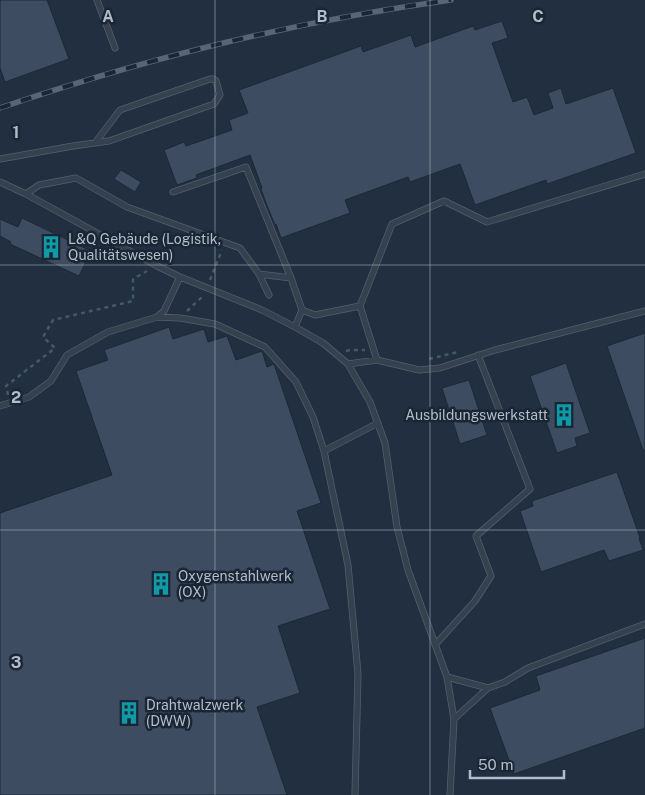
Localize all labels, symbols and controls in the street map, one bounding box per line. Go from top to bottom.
text: A [102,7,114,26]
text: B [317,7,328,26]
text: C [532,7,544,26]
text: 1 [13,123,19,142]
place label: L&Q Gebäude (Logistik, Qualitätswesen) [68,231,221,263]
building icon: L&Q Gebäude (Logistik, Qualitätswesen) [38,234,64,260]
text: 2 [11,388,21,407]
building icon: Ausbildungswerkstatt [551,402,577,428]
place label: Ausbildungswerkstatt [405,407,548,423]
place label: Oxygenstahlwerk (OX) [178,568,292,600]
building icon: Oxygenstahlwerk (OX) [148,571,174,597]
text: 3 [11,653,21,672]
place label: Drahtwalzwerk (DWW) [146,697,244,729]
building icon: Drahtwalzwerk (DWW) [116,700,142,726]
scale bar [470,748,564,780]
text: 50 m [478,756,513,773]

